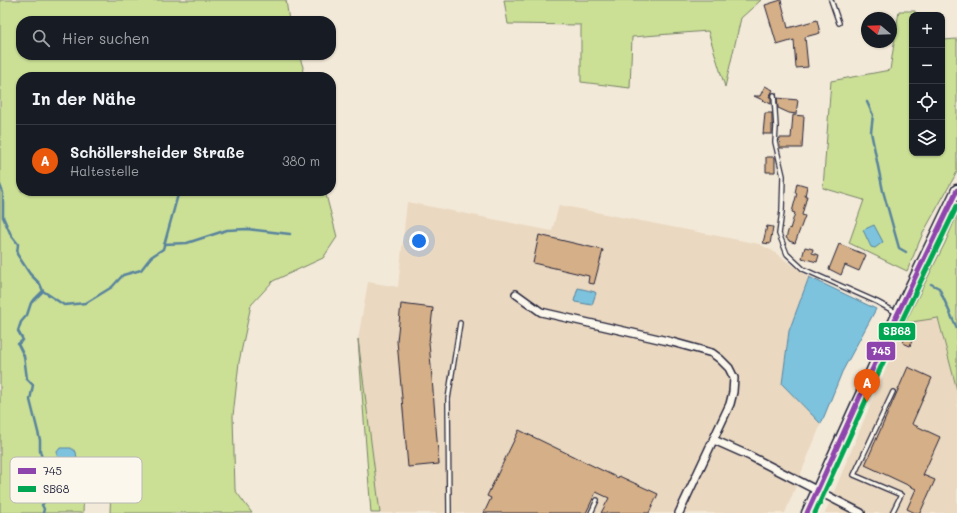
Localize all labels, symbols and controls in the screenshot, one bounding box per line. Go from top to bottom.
north arrow [861,12,897,48]
map controls [909,12,945,156]
button: + [909,12,945,48]
search box [16,16,336,60]
icon: search [30,27,52,49]
text: Hier suchen [62,28,149,48]
button: − [909,48,945,84]
button: locate [909,84,945,120]
text: In der Nähe [32,87,136,109]
button: layers [909,120,945,156]
text: Schöllersheider Straße [70,142,244,162]
text: A [40,152,50,169]
text: 380 m [282,152,320,169]
text: Haltestelle [70,162,139,179]
your location [409,231,429,251]
line badge: SB68 [878,322,916,341]
text: SB68 [883,323,911,338]
line badge: 745 [866,341,896,361]
text: 745 [871,343,891,358]
pin: A [854,369,880,402]
legend [10,457,142,503]
text: 745 [43,463,62,478]
text: SB68 [43,481,70,496]

